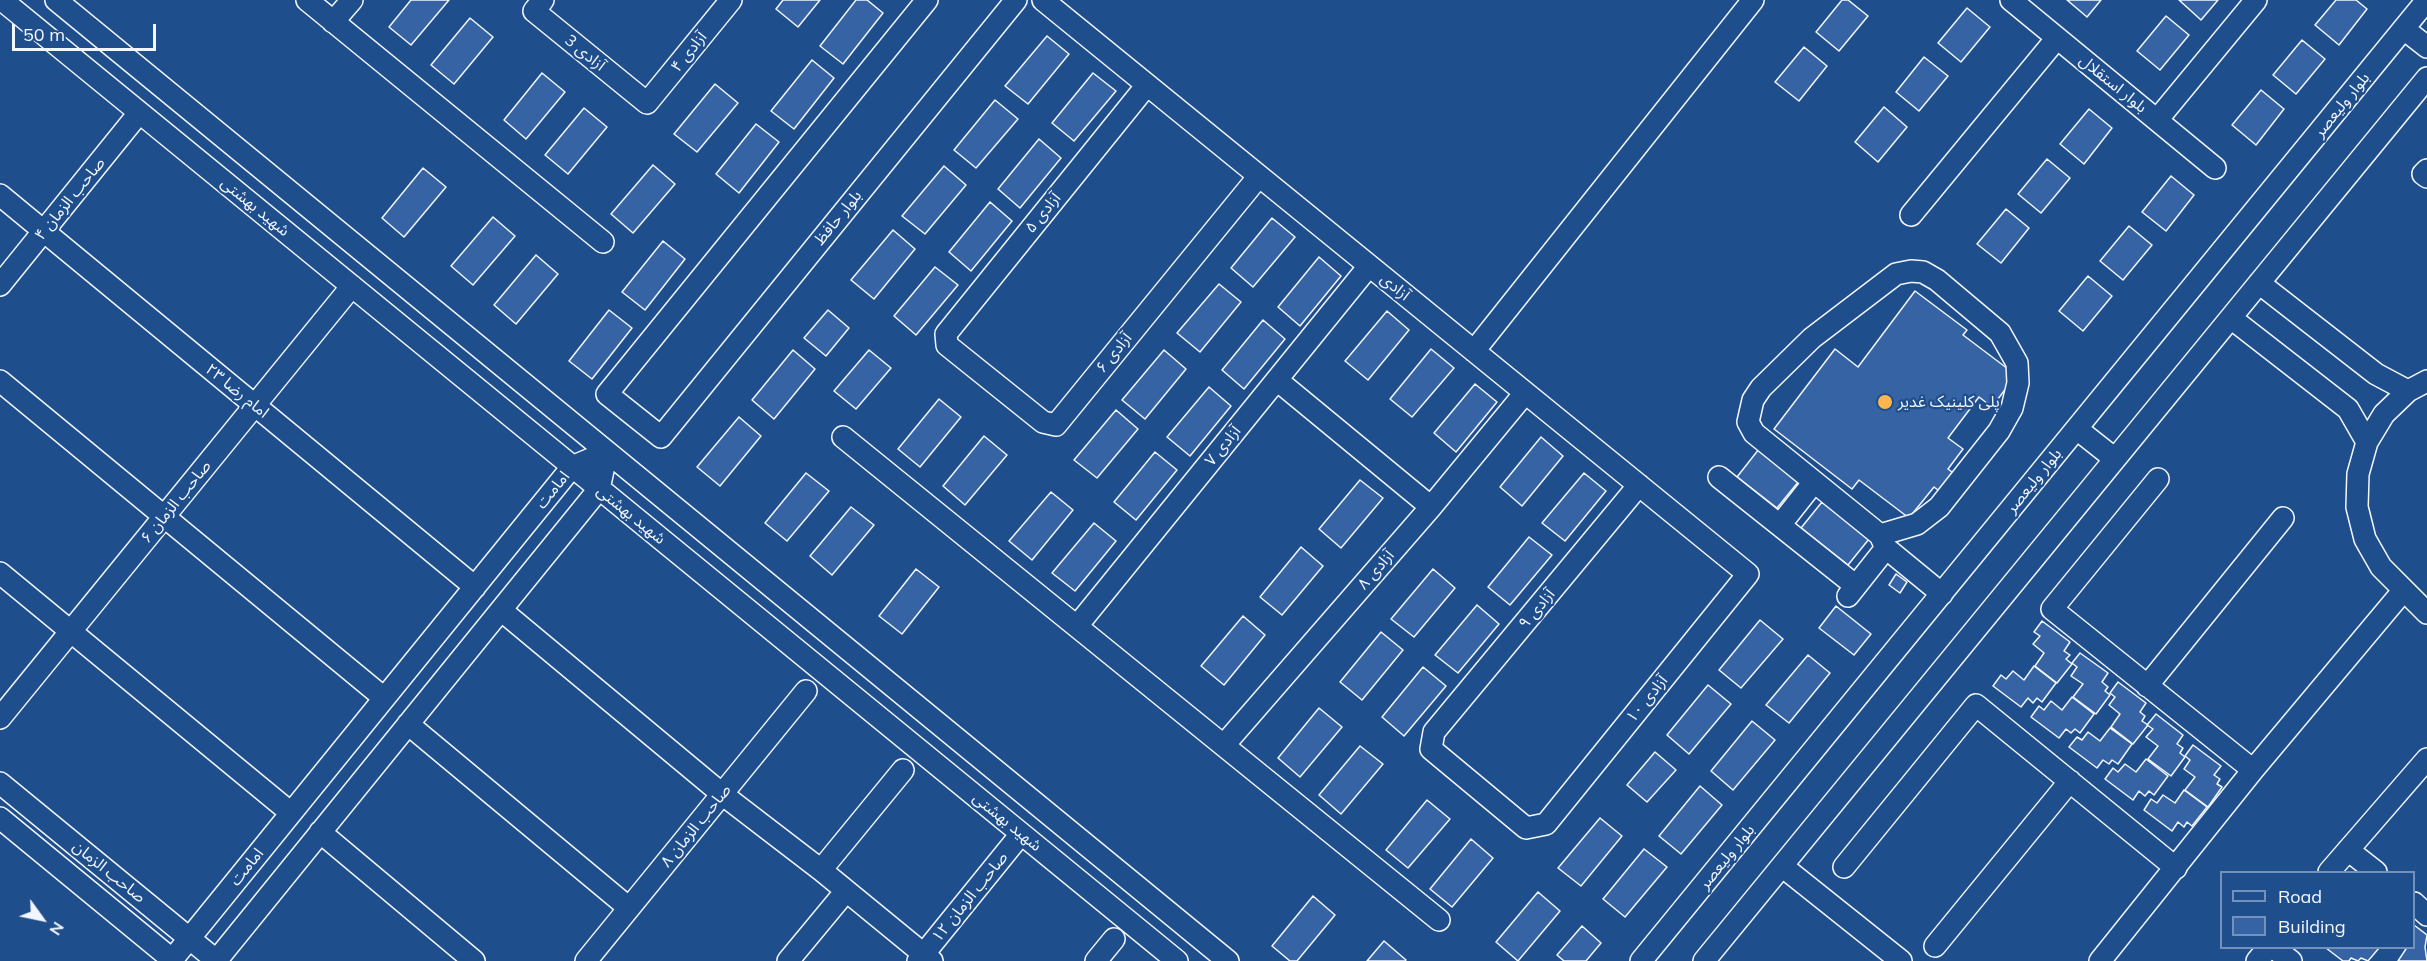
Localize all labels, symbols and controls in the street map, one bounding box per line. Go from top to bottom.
scale bar [15,12,159,50]
text: 50 m [23,23,65,46]
street label: آزادی ۴ [667,28,711,76]
street label: آزادی 3 [561,31,609,75]
street label: بلوار استقلال [2075,51,2151,117]
street label: بلوار ولیعصر [2310,69,2374,141]
street label: صاحب الزمان ۴ [31,154,109,244]
street label: شهید بهشتی [217,173,293,241]
street label: بلوار حافظ [810,187,866,249]
street label: آزادی ۵ [1021,189,1065,237]
street label: آزادی [1376,269,1414,305]
street label: آزادی ۶ [1092,329,1136,377]
street label: امام رضا ۲۳ [202,360,272,422]
place label: پلی کلینیک غدیر [1898,392,2000,412]
marker: پلی کلینیک غدیر [1876,393,1894,411]
street label: آزادی ۷ [1201,422,1245,470]
street label: بلوار ولیعصر [2002,445,2066,517]
street label: صاحب الزمان ۶ [137,457,215,547]
street label: امامت [532,467,574,513]
street label: شهید بهشتی [593,481,669,549]
street label: آزادی ۸ [1354,546,1398,594]
street label: آزادی ۹ [1515,585,1559,633]
street label: آزادی ۱۰ [1622,671,1672,727]
street label: صاحب الزمان ۸ [657,781,735,871]
street label: شهید بهشتی [969,788,1045,856]
street label: بلوار ولیعصر [1695,821,1759,893]
street label: صاحب الزمان [69,837,149,907]
street label: امامت [226,844,268,890]
street label: صاحب الزمان ۱۲ [928,848,1012,946]
legend [2220,871,2415,949]
text: Road [2278,885,2322,908]
north arrow [12,889,72,949]
text: Building [2278,915,2346,938]
text: N [45,918,69,939]

